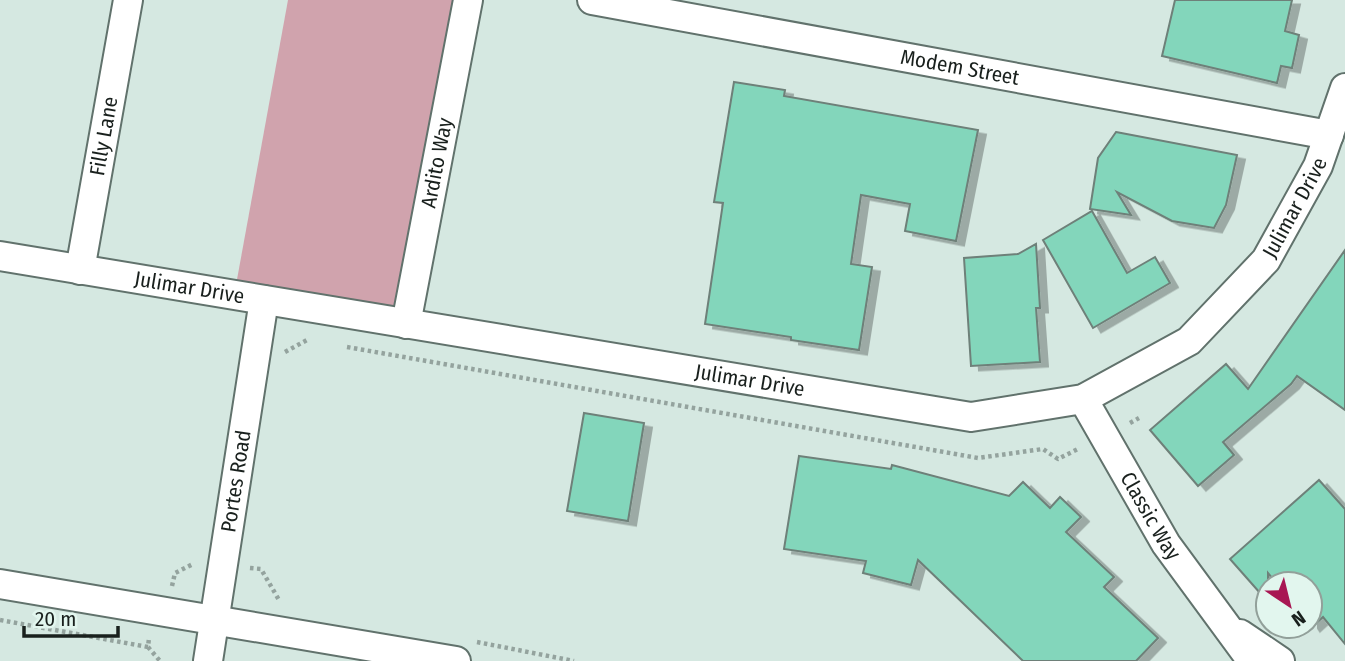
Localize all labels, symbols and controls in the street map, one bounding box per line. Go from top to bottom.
street label: Modem Street [898,44,1022,91]
street label: Filly Lane [84,94,124,178]
street label: Ardito Way [415,115,458,210]
street label: Julimar Drive [1257,154,1333,263]
street label: Julimar Drive [133,266,246,309]
street label: Julimar Drive [693,358,807,402]
street label: Portes Road [215,428,257,534]
street label: Classic Way [1115,467,1187,566]
north arrow [1254,570,1324,640]
scale bar [24,594,119,638]
text: 20 m [35,606,76,632]
text: N [1287,606,1310,631]

